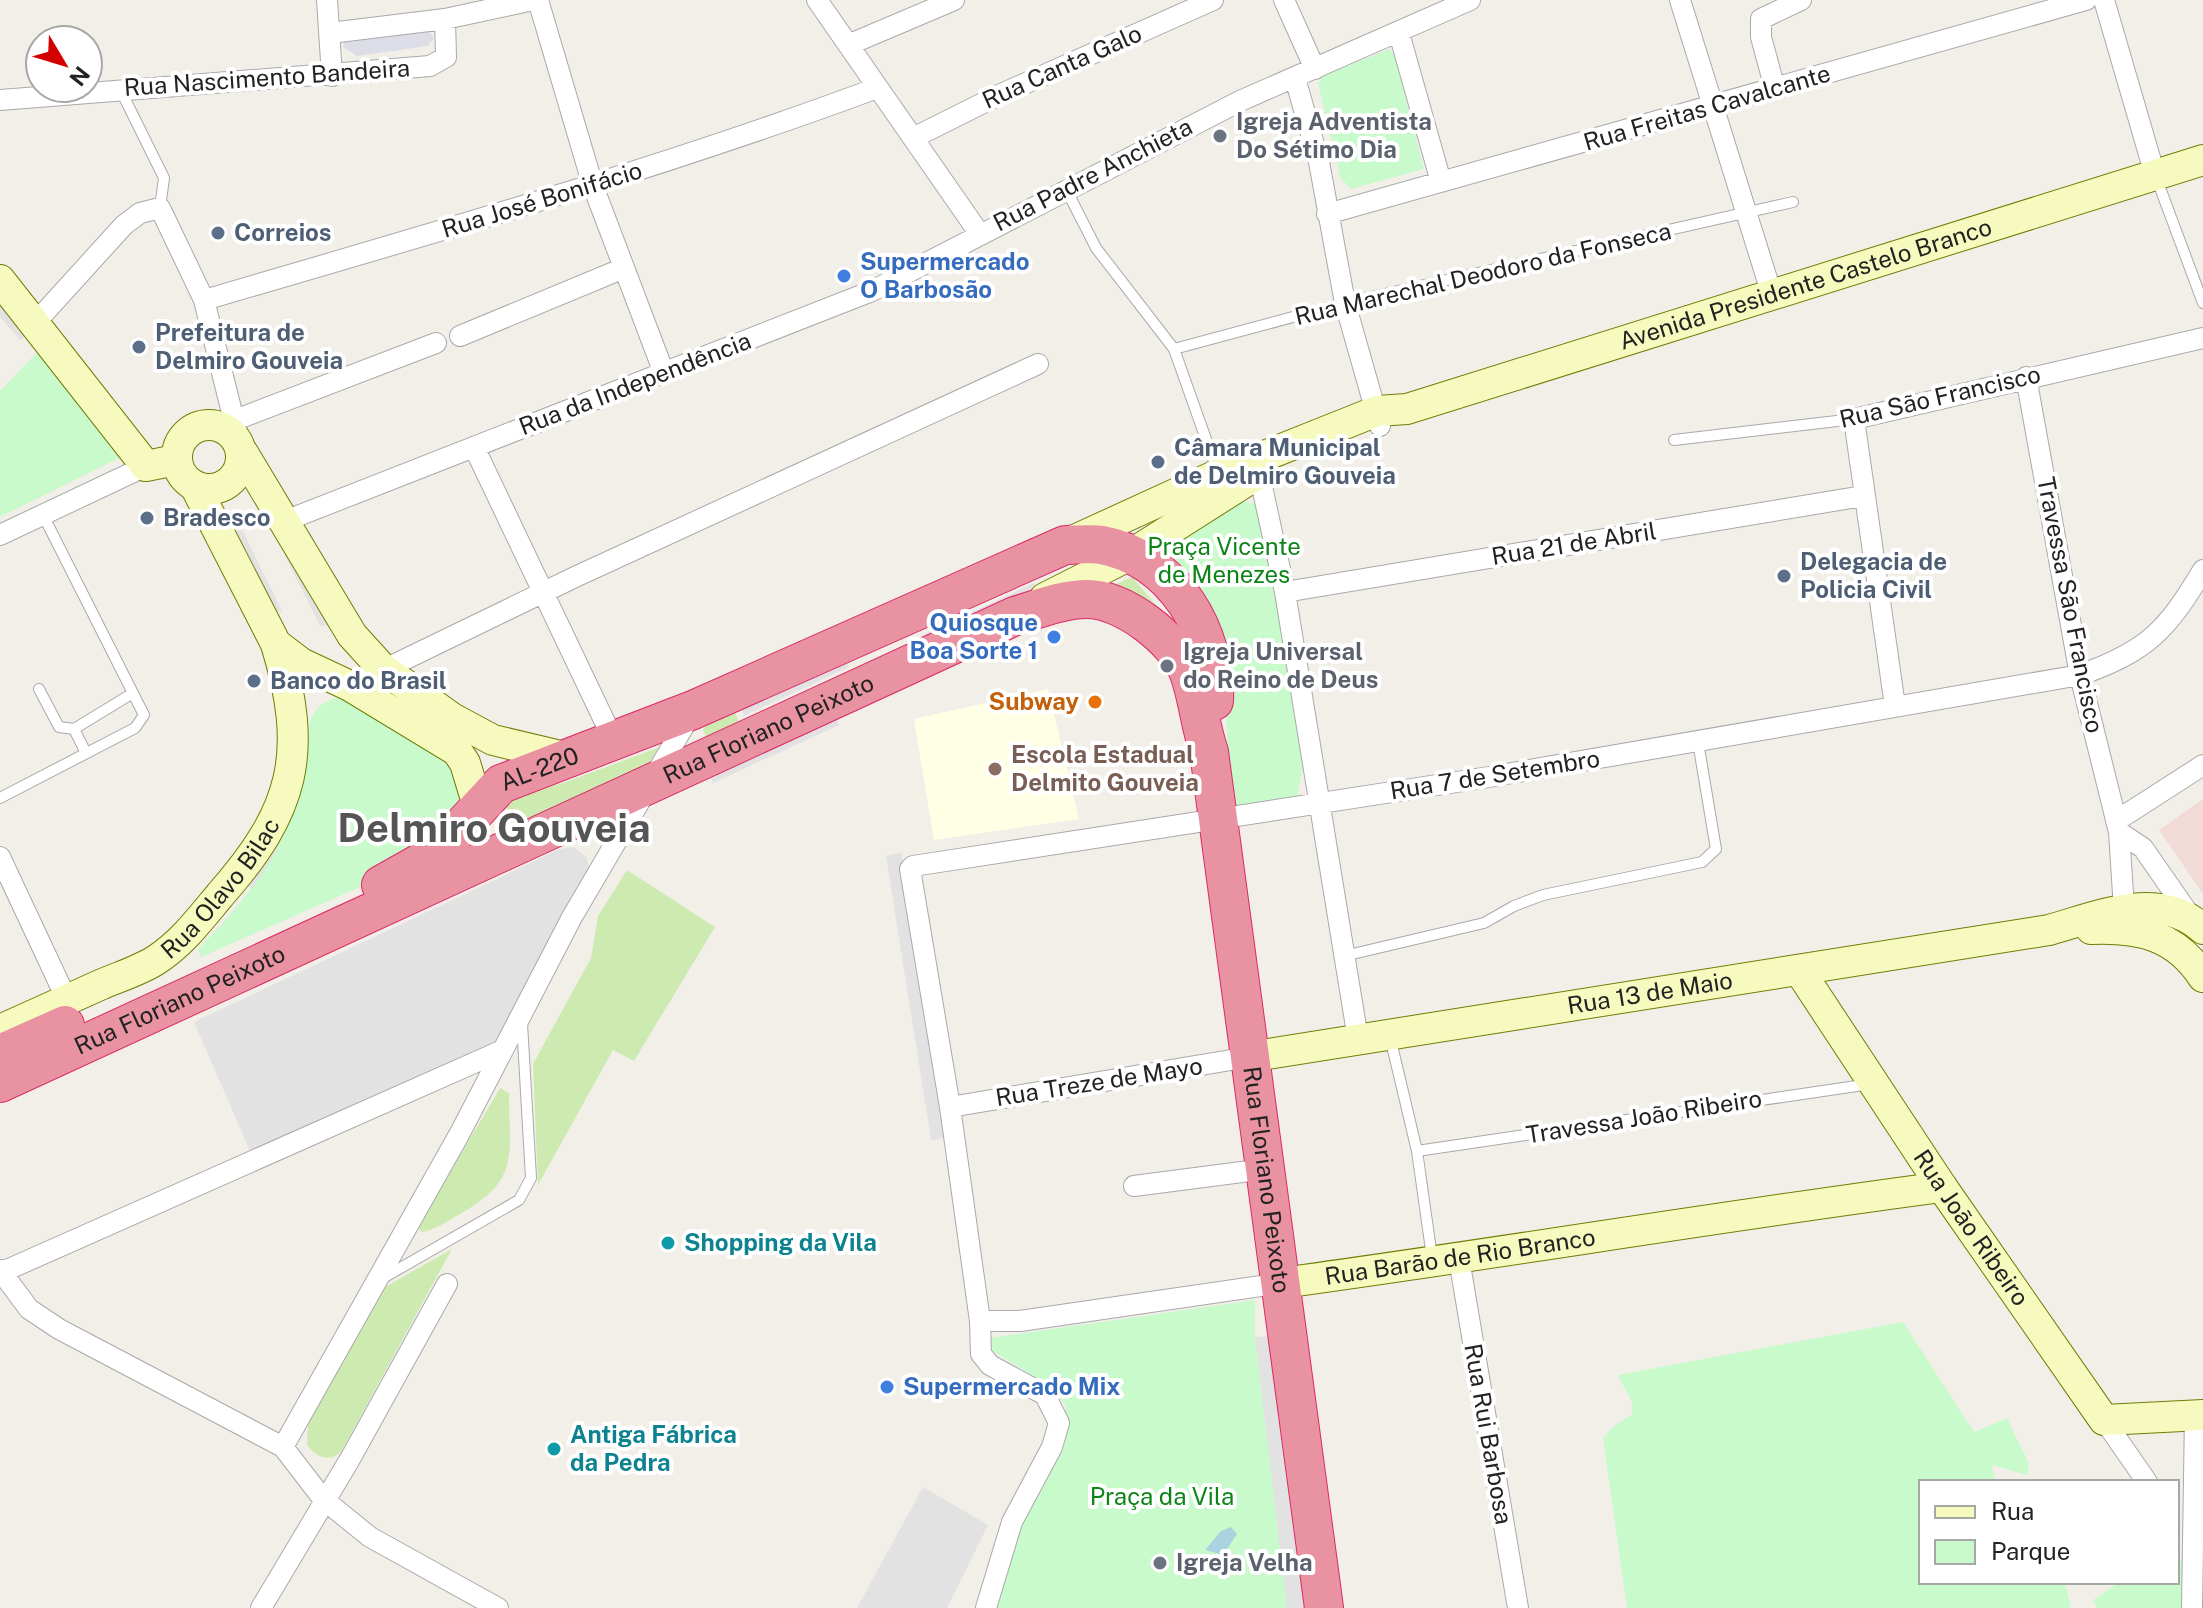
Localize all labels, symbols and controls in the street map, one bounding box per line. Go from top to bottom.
street label: Rua Canta Galo [978,18,1146,114]
north arrow [24,24,104,104]
street label: Rua Nascimento Bandeira [123,53,411,101]
street label: Rua Freitas Cavalcante [1580,58,1833,156]
text: N [64,62,95,91]
place label: Igreja Adventista Do Sétimo Dia [1236,107,1432,163]
street label: Rua Padre Anchieta [988,112,1197,236]
marker: Igreja Adventista Do Sétimo Dia [1211,127,1229,145]
street label: Rua José Bonifácio [438,155,645,243]
street label: Avenida Presidente Castelo Branco [1616,212,1995,355]
street label: Rua Marechal Deodoro da Fonseca [1292,216,1674,330]
place label: Correios [234,218,332,246]
marker: Correios [209,224,227,242]
place label: Supermercado O Barbosão [860,247,1030,303]
marker: Supermercado O Barbosão [835,267,853,285]
place label: Prefeitura de Delmiro Gouveia [155,318,343,374]
street label: Rua da Independência [515,326,755,440]
marker: Prefeitura de Delmiro Gouveia [130,338,148,356]
street label: Rua São Francisco [1837,359,2043,433]
place label: Câmara Municipal de Delmiro Gouveia [1174,433,1396,489]
marker: Câmara Municipal de Delmiro Gouveia [1149,453,1167,471]
street label: Travessa São Francisco [2032,474,2110,735]
place label: Bradesco [163,503,271,531]
marker: Bradesco [138,509,156,527]
street label: Rua 21 de Abril [1489,516,1658,570]
park label: Praça Vicente de Menezes [1147,532,1301,588]
place label: Delegacia de Policia Civil [1800,547,1947,603]
marker: Delegacia de Policia Civil [1775,567,1793,585]
place label: Quiosque Boa Sorte 1 [910,608,1038,664]
marker: Quiosque Boa Sorte 1 [1045,628,1063,646]
place label: Igreja Universal do Reino de Deus [1183,637,1378,693]
marker: Igreja Universal do Reino de Deus [1158,657,1176,675]
place label: Banco do Brasil [270,666,447,694]
street label: Rua Floriano Peixoto [658,668,878,789]
marker: Banco do Brasil [245,672,263,690]
place label: Subway [989,687,1079,715]
marker: Subway [1086,693,1104,711]
street label: AL-220 [496,740,582,796]
place label: Escola Estadual Delmito Gouveia [1011,740,1199,796]
street label: Rua 7 de Setembro [1388,744,1602,804]
marker: Escola Estadual Delmito Gouveia [986,760,1004,778]
district label: Delmiro Gouveia [337,804,651,851]
street label: Rua Olavo Bilac [155,813,285,964]
street label: Rua Floriano Peixoto [70,939,289,1060]
street label: Rua 13 de Maio [1565,965,1735,1019]
street label: Rua Treze de Mayo [993,1051,1204,1111]
street label: Rua Floriano Peixoto [1238,1064,1297,1295]
street label: Travessa João Ribeiro [1524,1084,1764,1148]
street label: Rua João Ribeiro [1908,1144,2035,1311]
street label: Rua Barão de Rio Branco [1323,1222,1597,1290]
place label: Shopping da Vila [684,1228,877,1256]
marker: Shopping da Vila [659,1234,677,1252]
street label: Rua Rui Barbosa [1459,1341,1519,1526]
place label: Supermercado Mix [903,1372,1120,1400]
marker: Supermercado Mix [878,1378,896,1396]
place label: Antiga Fábrica da Pedra [570,1420,737,1476]
marker: Antiga Fábrica da Pedra [545,1440,563,1458]
legend [1919,1480,2179,1584]
park label: Praça da Vila [1090,1482,1234,1510]
text: Rua [1991,1497,2034,1525]
text: Parque [1991,1537,2070,1565]
place label: Igreja Velha [1176,1548,1313,1576]
marker: Igreja Velha [1151,1554,1169,1572]

